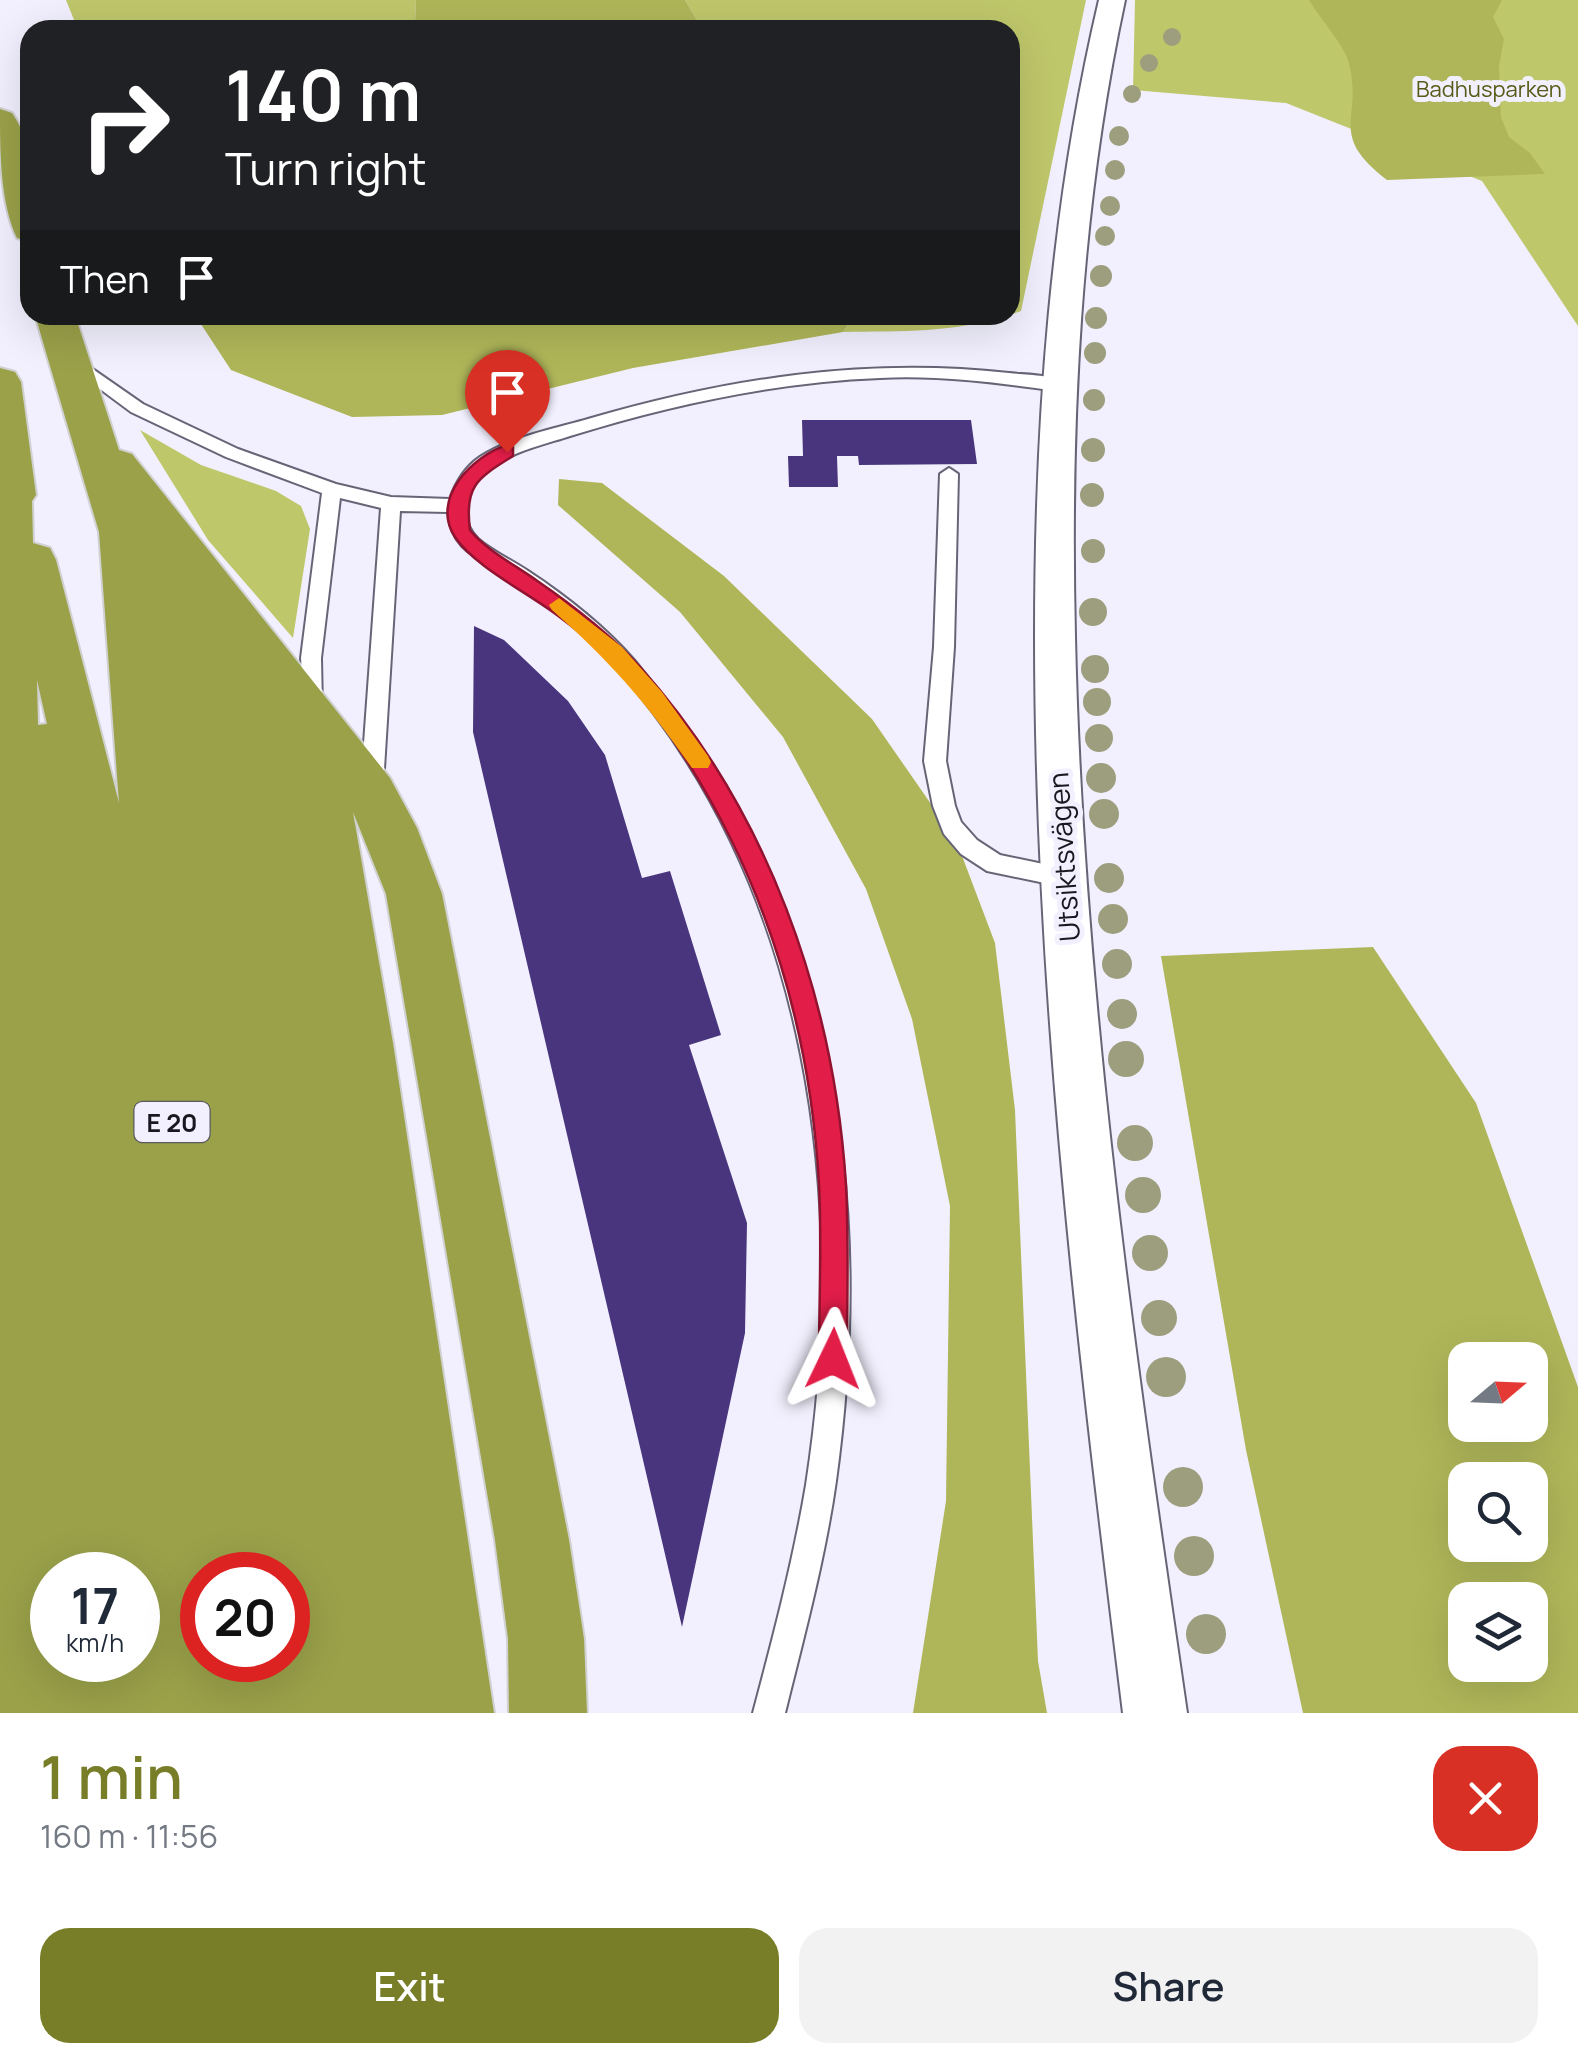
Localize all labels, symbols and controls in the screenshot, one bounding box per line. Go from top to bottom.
text: 140 m [225,46,421,142]
icon: right [60,60,190,190]
park label: Badhusparken [1416,74,1562,104]
text: Turn right [225,137,426,199]
icon: arrive [169,250,224,305]
text: Then [60,252,149,304]
pin [465,350,550,453]
icon: arrive [480,365,535,420]
street label: Utsiktsvägen [1038,771,1088,943]
road number: E 20 [134,1102,210,1142]
position arrow [781,1307,885,1411]
north arrow [1448,1342,1548,1442]
map controls [1448,1342,1548,1682]
button: search [1448,1462,1548,1562]
speed limit sign: 20 [180,1552,310,1682]
text: 17 [71,1571,119,1639]
button: layers [1448,1582,1548,1682]
text: km/h [66,1625,124,1660]
text: 1 min [40,1735,183,1817]
button: close [1433,1746,1538,1851]
text: 160 m · 11:56 [40,1814,218,1858]
button: Exit [40,1928,779,2043]
button: Share [799,1928,1538,2043]

